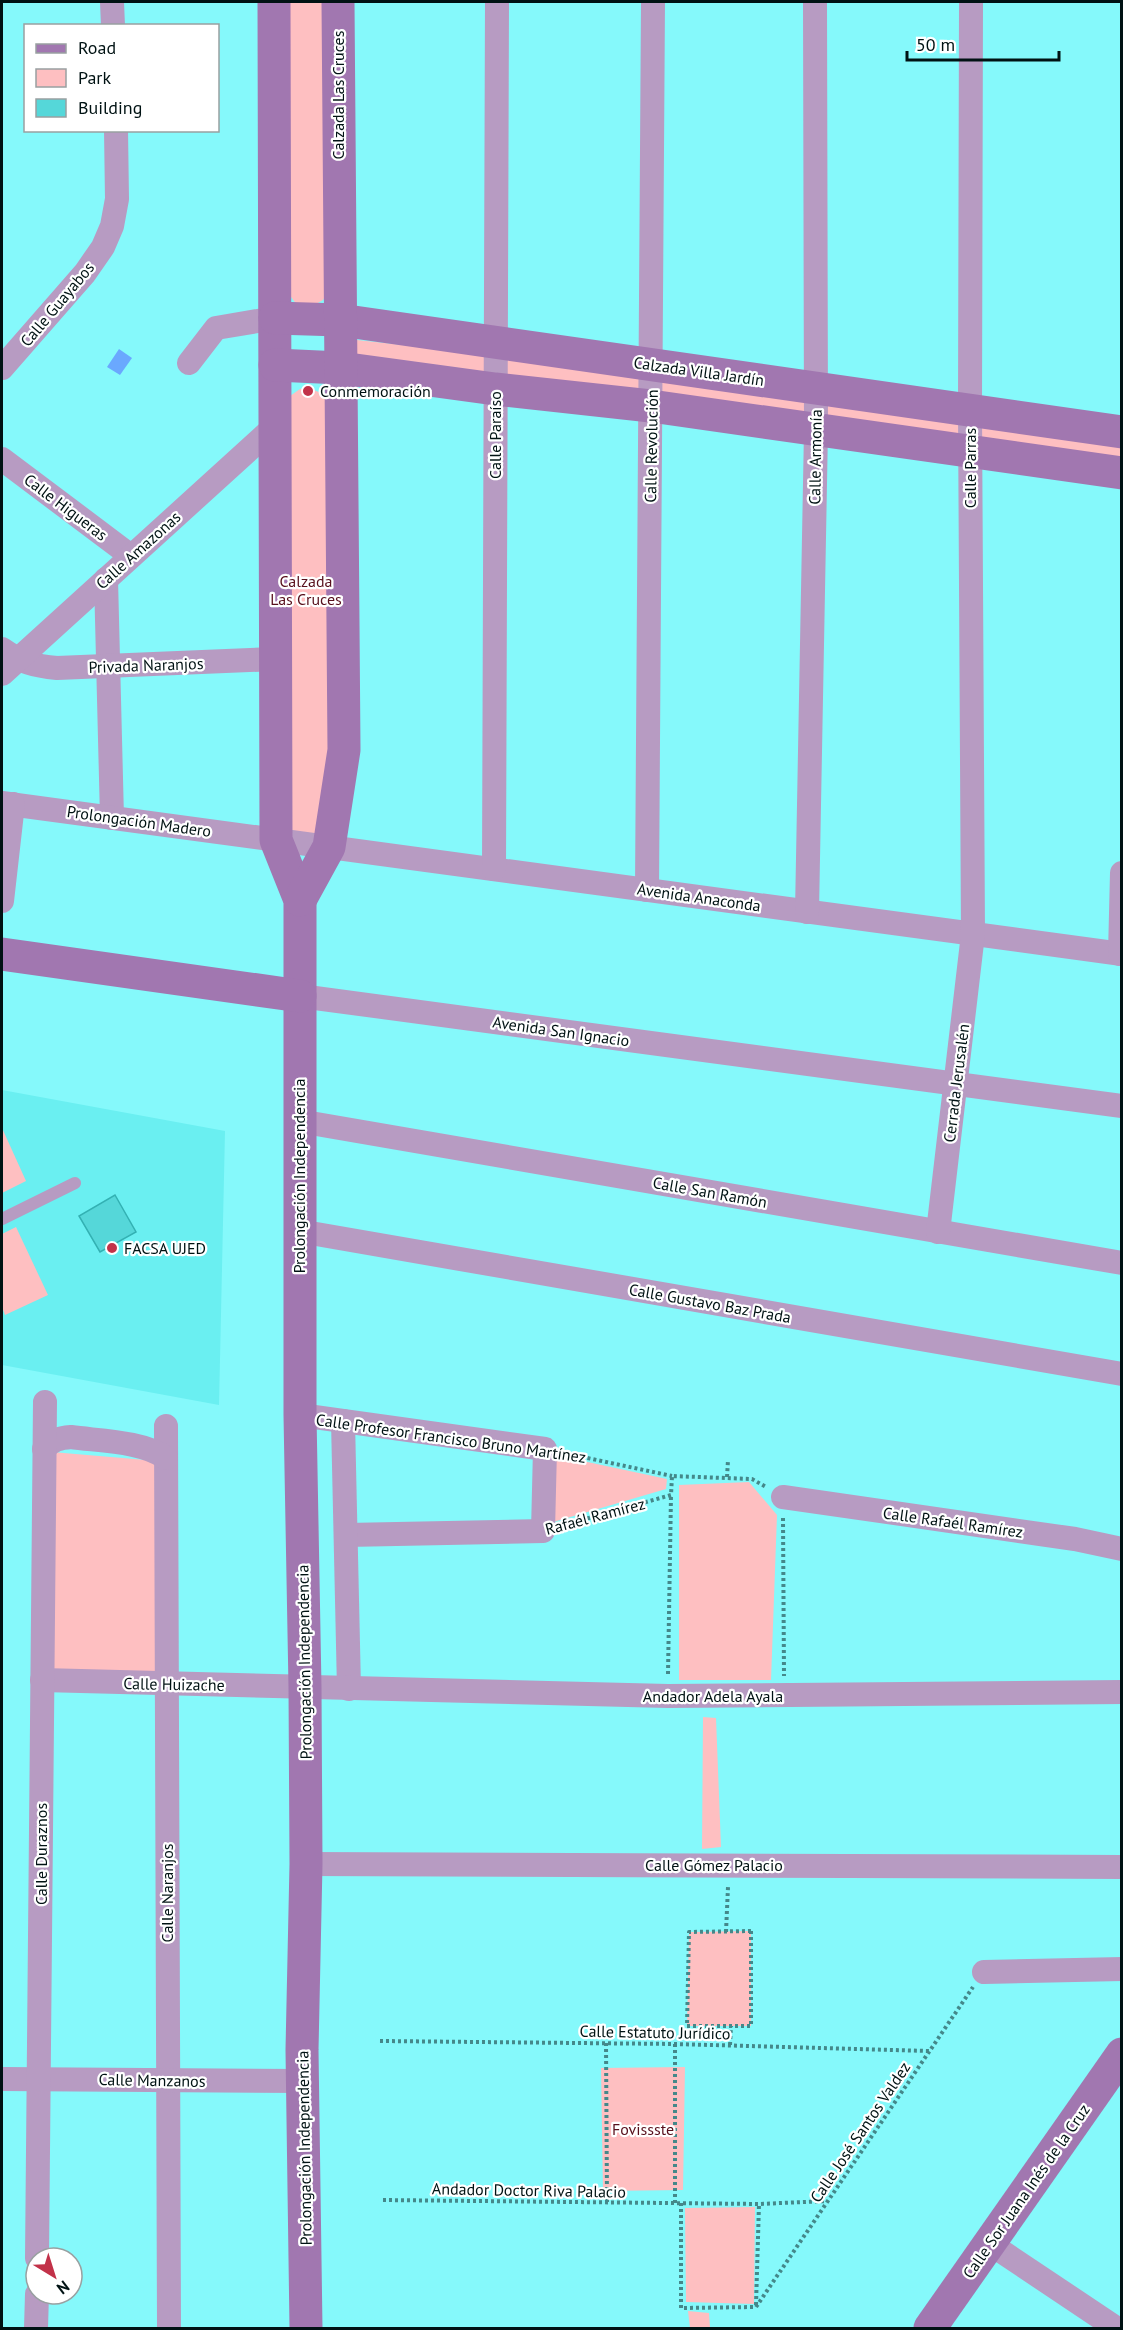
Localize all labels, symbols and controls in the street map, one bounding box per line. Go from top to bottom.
legend [24,24,219,132]
scale bar [907,24,1058,62]
street label: Calzada Las Cruces [328,30,348,159]
text: 50 m [916,33,955,56]
text: Road [78,36,116,59]
text: Park [78,66,111,89]
text: Building [78,96,142,119]
street label: Calle Guayabos [16,257,98,350]
street label: Calzada Villa Jardín [632,352,766,390]
place label: Conmemoración [320,381,431,401]
marker: Conmemoración [301,384,315,398]
street label: Calle Revolución [640,389,662,503]
street label: Calle Paraíso [485,391,505,479]
street label: Calle Armonía [804,409,826,505]
street label: Calle Parras [960,428,980,508]
street label: Calle Higueras [20,469,112,545]
street label: Calle Amazonas [91,507,185,593]
park label: Calzada Las Cruces [270,571,342,609]
street label: Privada Naranjos [88,653,204,677]
street label: Prolongación Madero [66,801,212,841]
street label: Avenida Anaconda [636,878,762,916]
street label: Avenida San Ignacio [491,1012,631,1050]
street label: Cerrada Jerusalén [939,1023,973,1143]
street label: Prolongación Independencia [289,1079,309,1273]
street label: Calle San Ramón [651,1172,769,1212]
place label: FACSA UJED [124,1238,206,1258]
marker: FACSA UJED [105,1241,119,1255]
street label: Calle Gustavo Baz Prada [628,1279,792,1327]
street label: Calle Profesor Francisco Bruno Martínez [315,1409,587,1467]
street label: Rafaél Ramírez [543,1493,647,1539]
street label: Calle Rafaél Ramírez [882,1502,1024,1542]
street label: Prolongación Independencia [292,1565,316,1759]
street label: Calle Huizache [123,1673,225,1695]
street label: Andador Adela Ayala [643,1686,783,1706]
street label: Calle Duraznos [31,1803,51,1905]
street label: Calle Naranjos [157,1843,177,1942]
street label: Calle Gómez Palacio [645,1855,783,1875]
street label: Calle Estatuto Jurídico [579,2021,731,2043]
street label: Prolongación Independencia [292,2051,316,2245]
street label: Calle José Santos Valdez [806,2058,914,2206]
street label: Calle Manzanos [98,2069,206,2091]
street label: Calle Sor Juana Inés de la Cruz [958,2100,1094,2282]
park label: Fovissste [612,2119,674,2139]
street label: Andador Doctor Riva Palacio [432,2178,626,2202]
north arrow [24,2246,84,2306]
text: N [53,2277,74,2299]

